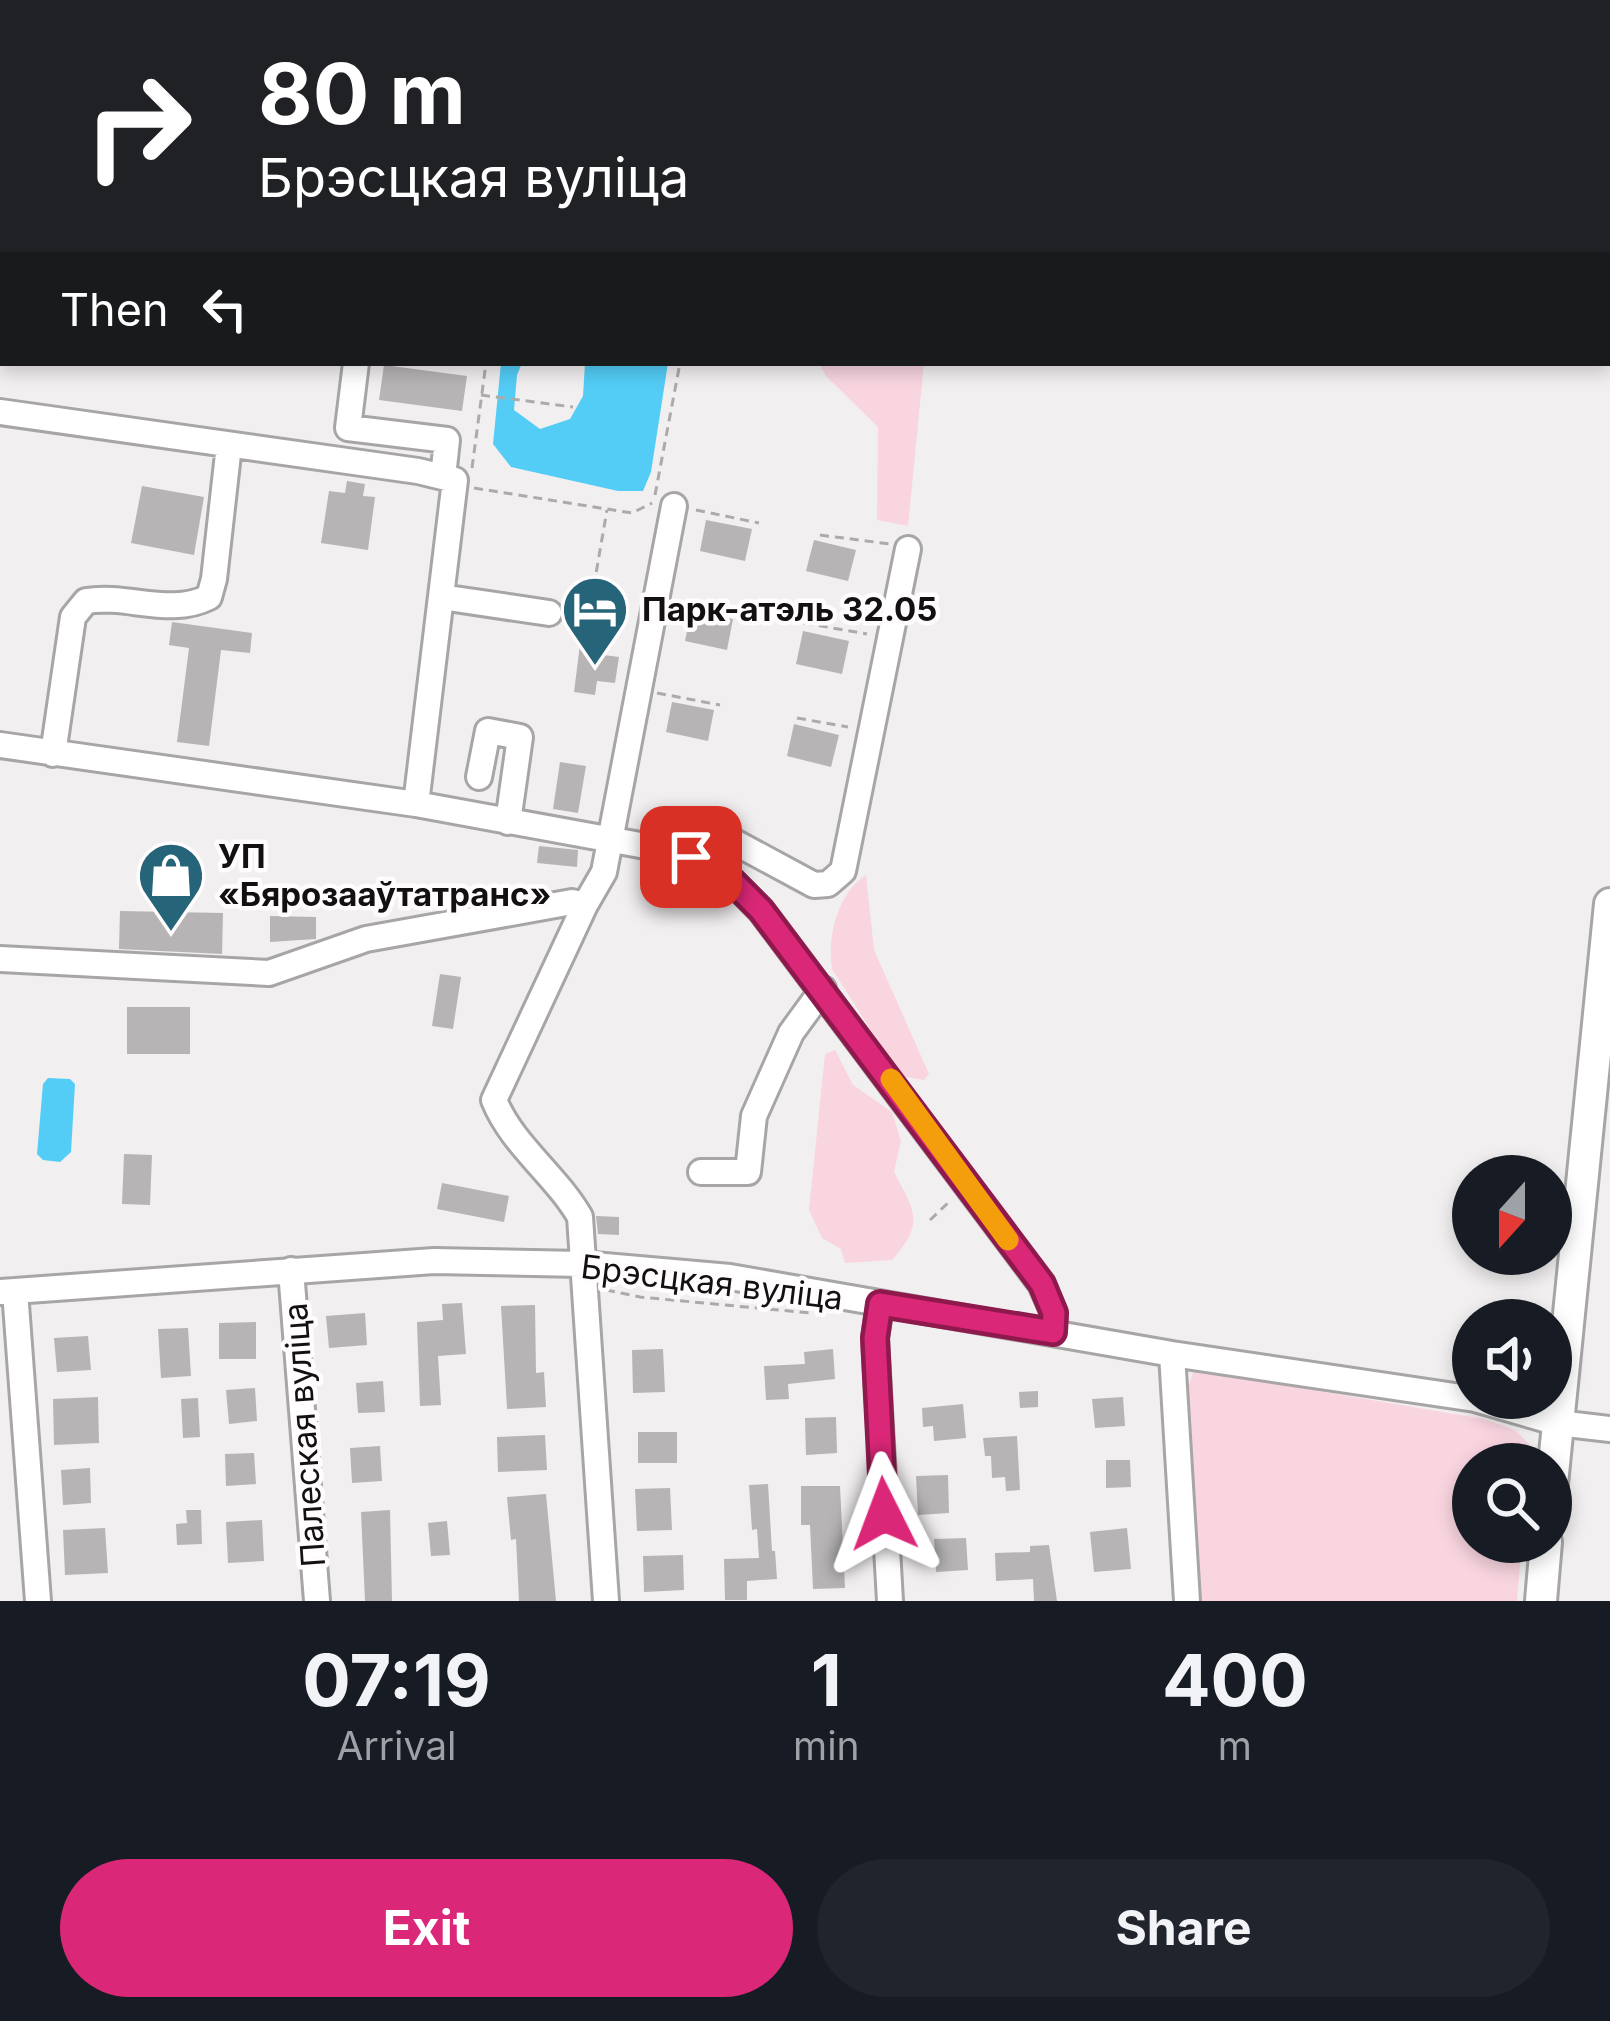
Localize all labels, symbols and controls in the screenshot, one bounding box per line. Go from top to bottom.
text: 80 m [258,43,466,144]
icon: right [60,48,216,204]
text: Брэсцкая вуліца [258,145,689,210]
icon: left [192,276,258,342]
text: Then [60,282,168,337]
hotel icon: Парк-атэль 32.05 [560,574,630,668]
place label: Парк-атэль 32.05 [642,589,937,629]
pin [640,806,742,908]
icon: arrive [658,824,724,890]
place label: УП «Бярозааўтатранс» [218,836,551,914]
shop icon: УП «Бярозааўтатранс» [136,840,206,934]
north arrow [1452,1155,1572,1275]
map controls [1452,1155,1572,1563]
street label: Брэсцкая вуліца [579,1246,845,1318]
button: sound [1452,1299,1572,1419]
street label: Палеская вуліца [275,1301,333,1569]
button: search [1452,1443,1572,1563]
position arrow [821,1451,947,1577]
text: 07:19 [302,1636,491,1723]
text: 1 [811,1636,842,1723]
text: 400 [1162,1636,1308,1723]
text: Arrival [336,1722,456,1769]
text: min [793,1722,860,1769]
text: m [1218,1722,1252,1769]
button: Exit [60,1859,793,1997]
button: Share [817,1859,1550,1997]

